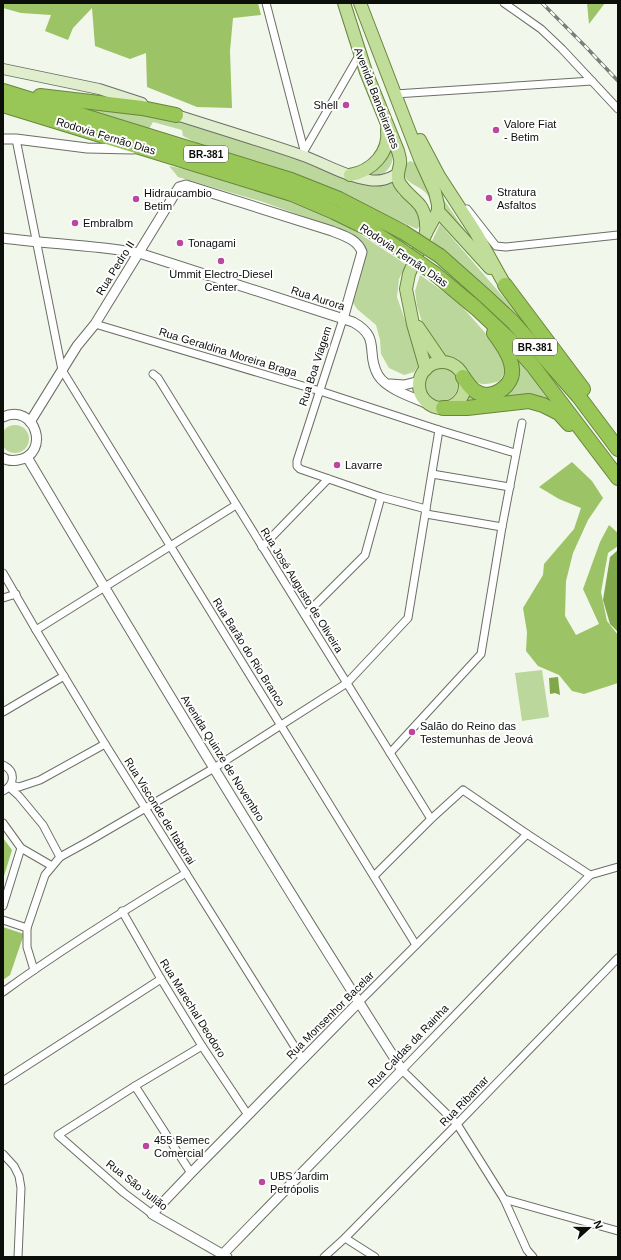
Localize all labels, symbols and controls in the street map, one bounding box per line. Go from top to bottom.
street label: Avenida Bandeirantes [352,46,402,151]
place label: Shell [314,99,338,111]
marker: Shell [341,100,351,110]
street label: Rodovia Fernão Dias [55,115,158,157]
place label: Valore Fiat - Betim [504,118,556,143]
marker: Valore Fiat - Betim [491,125,501,135]
road number: BR-381 [184,146,228,162]
place label: Stratura Asfaltos [497,186,537,211]
place label: Hidraucambio Betim [144,187,212,212]
marker: Stratura Asfaltos [484,193,494,203]
marker: Hidraucambio Betim [131,194,141,204]
place label: Embralbm [83,217,133,229]
marker: Embralbm [70,218,80,228]
street label: Rodovia Fernão Dias [358,221,451,289]
place label: Tonagami [188,237,236,249]
marker: Tonagami [175,238,185,248]
street label: Rua Pedro II [94,239,136,297]
marker: Ummit Electro-Diesel Center [216,256,226,266]
place label: Ummit Electro-Diesel Center [169,268,273,293]
street label: Rua Aurora [290,284,347,313]
street label: Rua Geraldina Moreira Braga [158,325,299,379]
street label: Rua Boa Viagem [296,325,334,407]
road number: BR-381 [513,339,557,355]
place label: Lavarre [345,459,382,471]
marker: Lavarre [332,460,342,470]
street label: Rua José Augusto de Oliveira [259,525,346,655]
street label: Rua Barão do Rio Branco [211,596,287,708]
street label: Avenida Quinze de Novembro [179,693,267,823]
place label: Salão do Reino das Testemunhas de Jeová [420,720,534,745]
marker: Salão do Reino das Testemunhas de Jeová [407,727,417,737]
street label: Rua Visconde de Itaborai [122,756,198,866]
street label: Rua Marechal Deodoro [158,957,228,1059]
street label: Rua Monsenhor Bacelar [284,969,376,1061]
street label: Rua Caldas da Rainha [365,1001,451,1090]
street label: Rua Ribamar [437,1073,491,1128]
place label: 455 Bemec Comercial [154,1134,210,1159]
marker: 455 Bemec Comercial [141,1141,151,1151]
street label: Rua São Julião [104,1157,170,1213]
place label: UBS Jardim Petrópolis [270,1170,329,1195]
marker: UBS Jardim Petrópolis [257,1177,267,1187]
north arrow [569,1208,609,1248]
text: N [591,1219,605,1230]

